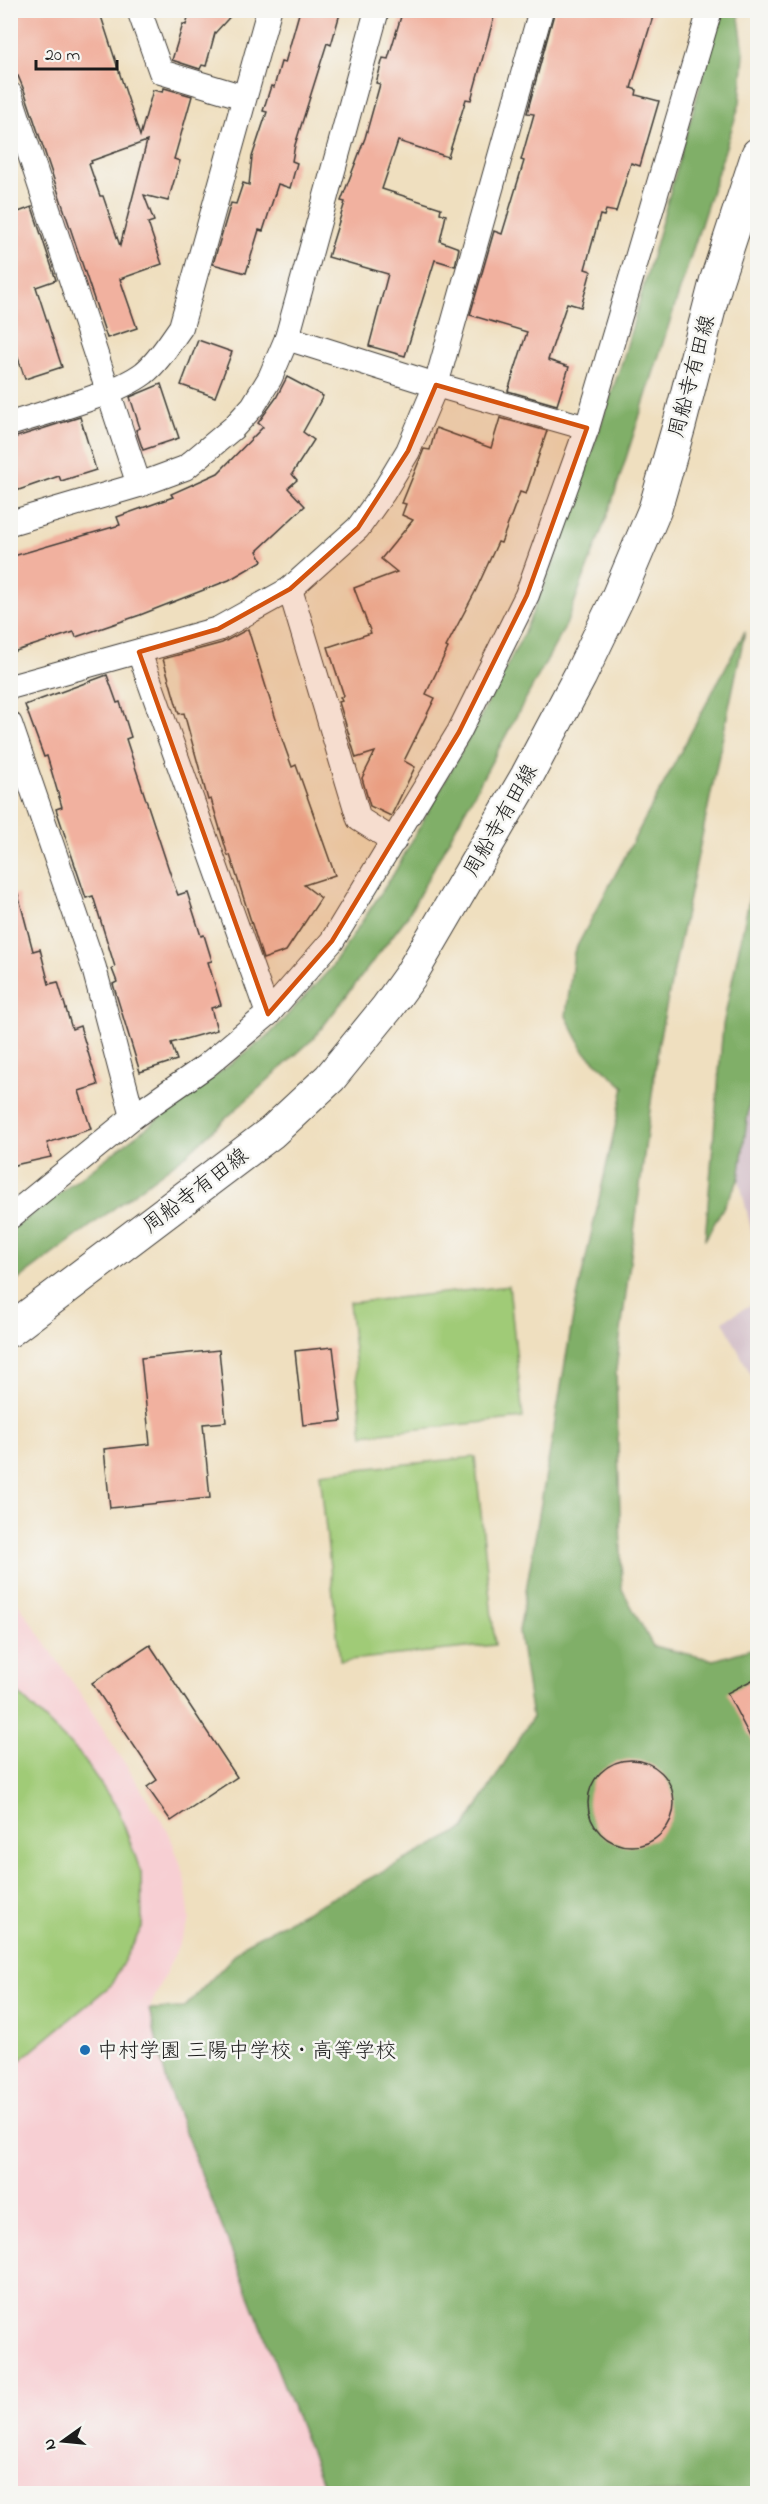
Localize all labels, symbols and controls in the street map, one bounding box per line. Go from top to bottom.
scale bar [36,33,117,71]
text: 20 m [45,43,80,69]
street label: 周船寺有田線 [662,312,724,441]
street label: 周船寺有田線 [457,759,546,883]
street label: 周船寺有田線 [137,1142,256,1241]
place label: 中村学園 三陽中学校・高等学校 [97,2037,396,2067]
marker: 中村学園 三陽中学校・高等学校 [78,2043,92,2057]
north arrow [33,2411,93,2471]
text: N [37,2436,63,2453]

